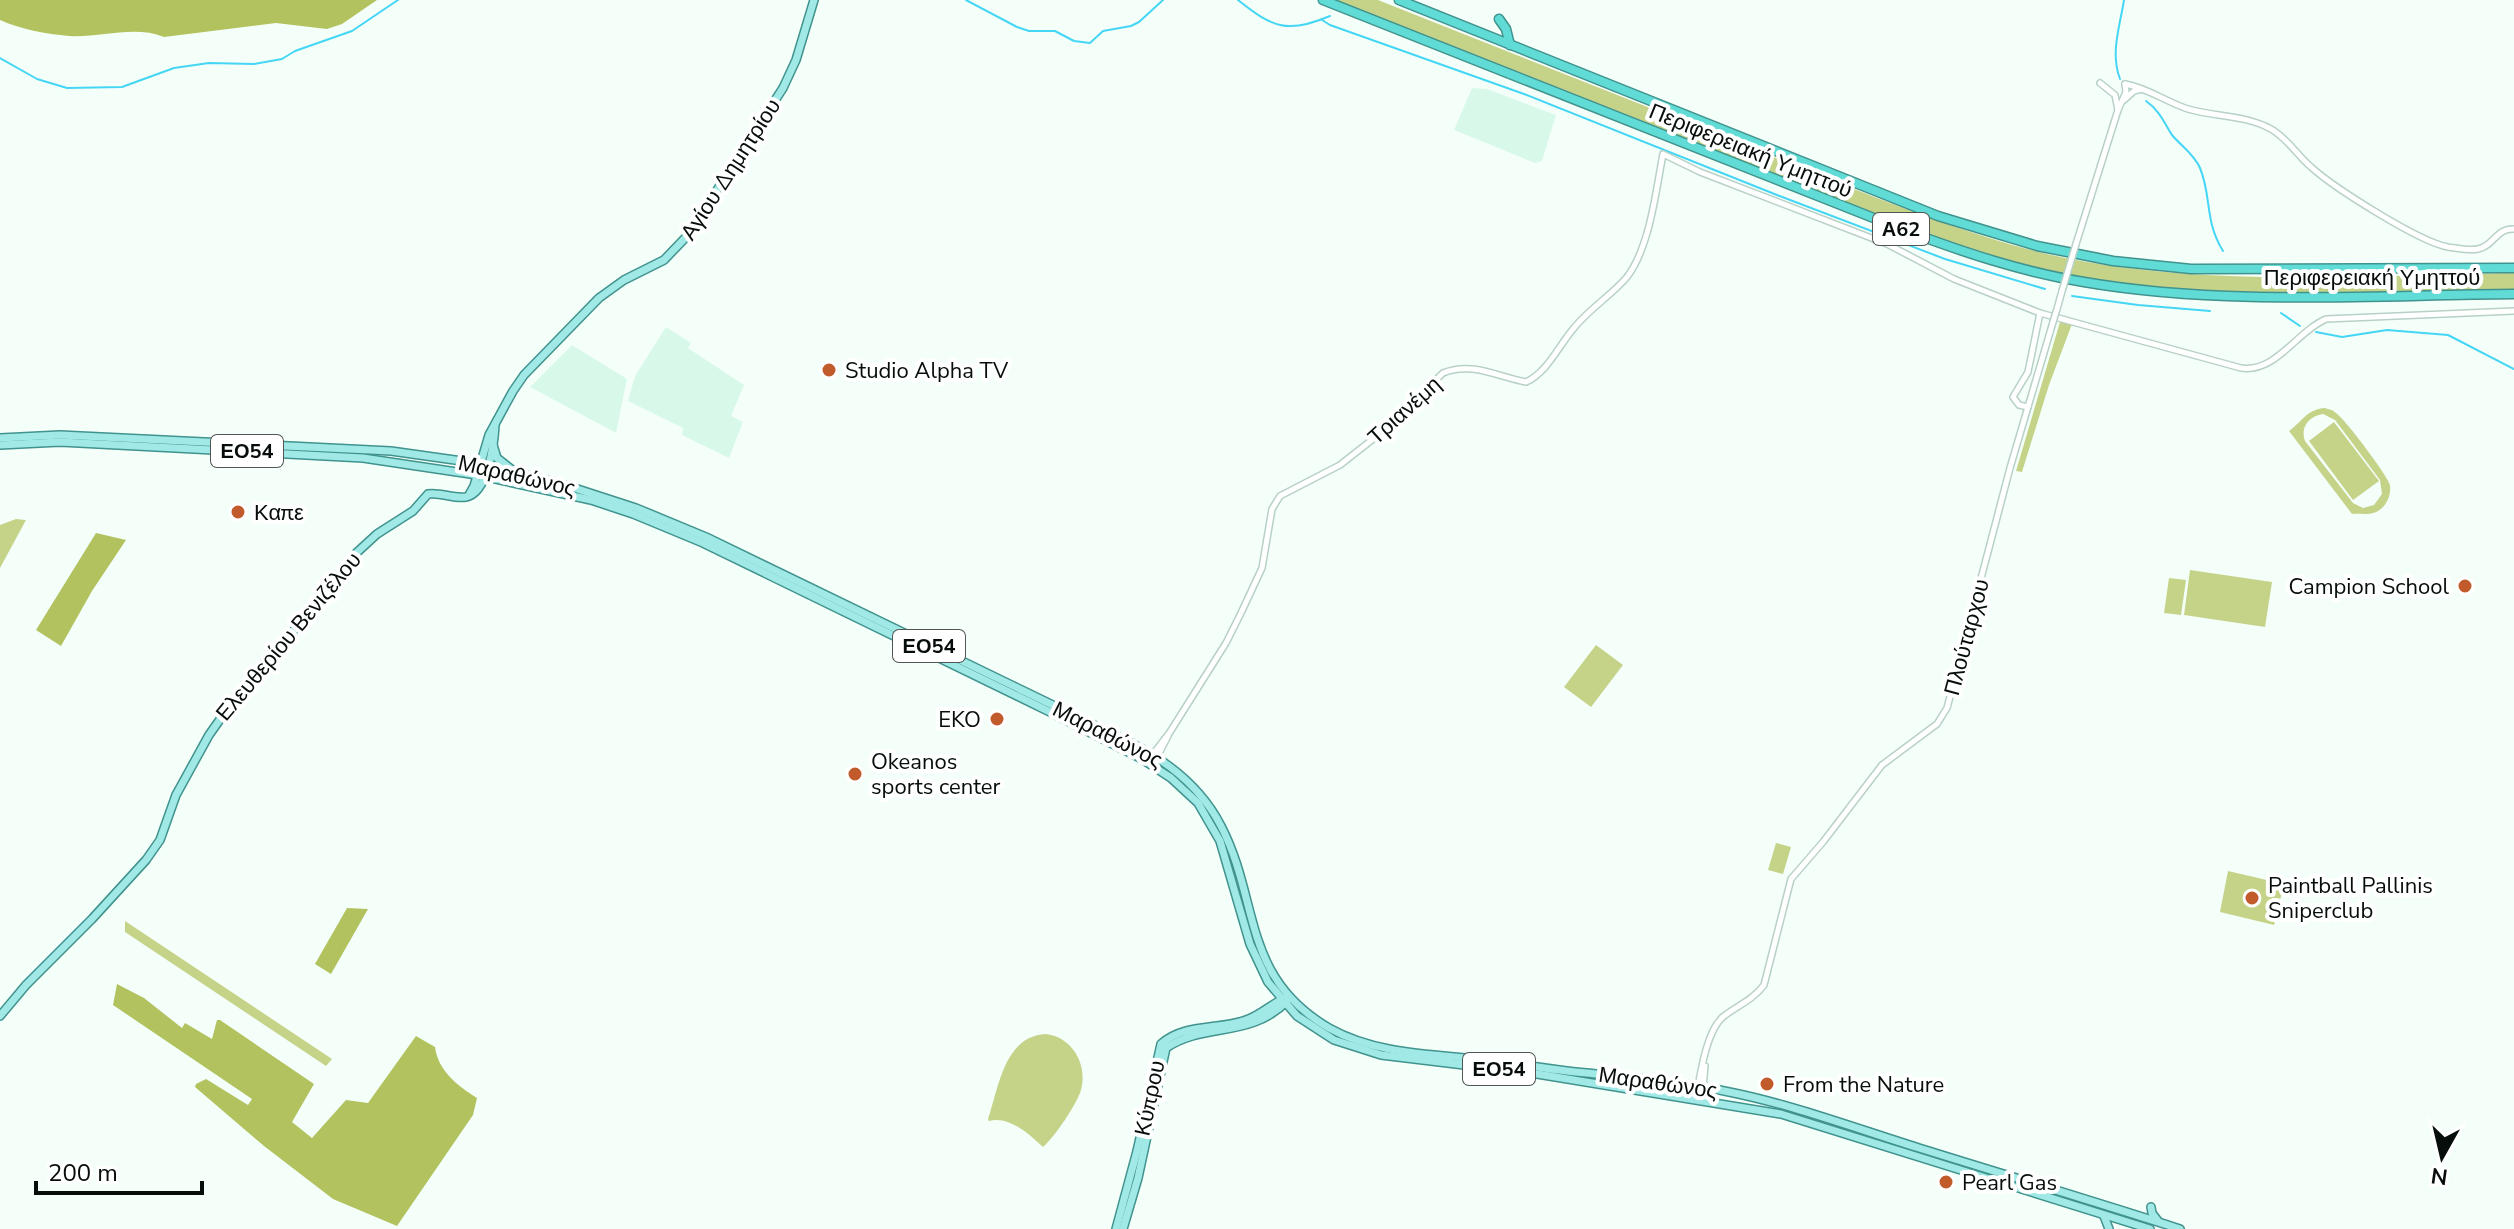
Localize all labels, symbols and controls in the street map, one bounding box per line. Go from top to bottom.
street label: Αγίου Δημητρίου [674,93,788,246]
street label: Περιφερειακή Υμηττού [1645,96,1857,205]
road number: Α62 [1873,213,1929,245]
street label: Περιφερειακή Υμηττού [2264,263,2480,293]
place label: Studio Alpha TV [845,356,1009,386]
marker: Studio Alpha TV [820,361,838,379]
street label: Τριανέμη [1362,370,1448,452]
road number: ΕΟ54 [211,435,283,467]
street label: Μαραθώνος [455,448,578,504]
place label: Καπε [254,498,304,528]
marker: Καπε [229,503,247,521]
street label: Ελευθερίου Βενιζέλου [209,546,368,727]
place label: Campion School [2289,572,2449,602]
street label: Πλούταρχου [1937,576,1997,699]
marker: Campion School [2456,577,2474,595]
road number: ΕΟ54 [893,630,965,662]
street label: Μαραθώνος [1047,694,1168,775]
place label: EKO [938,705,981,735]
marker: EKO [988,710,1006,728]
place label: Okeanos sports center [871,747,1000,802]
marker: Okeanos sports center [846,765,864,783]
place label: Paintball Pallinis Sniperclub [2268,871,2433,926]
marker: Paintball Pallinis Sniperclub [2243,889,2261,907]
road number: ΕΟ54 [1463,1053,1535,1085]
street label: Κύπρου [1127,1058,1173,1139]
street label: Μαραθώνος [1597,1060,1719,1106]
place label: From the Nature [1783,1070,1944,1100]
marker: From the Nature [1758,1075,1776,1093]
north arrow [2402,1117,2482,1197]
scale bar [36,1145,202,1195]
text: 200 m [48,1157,118,1189]
text: N [2429,1160,2450,1192]
place label: Pearl Gas [1962,1168,2057,1198]
marker: Pearl Gas [1937,1173,1955,1191]

